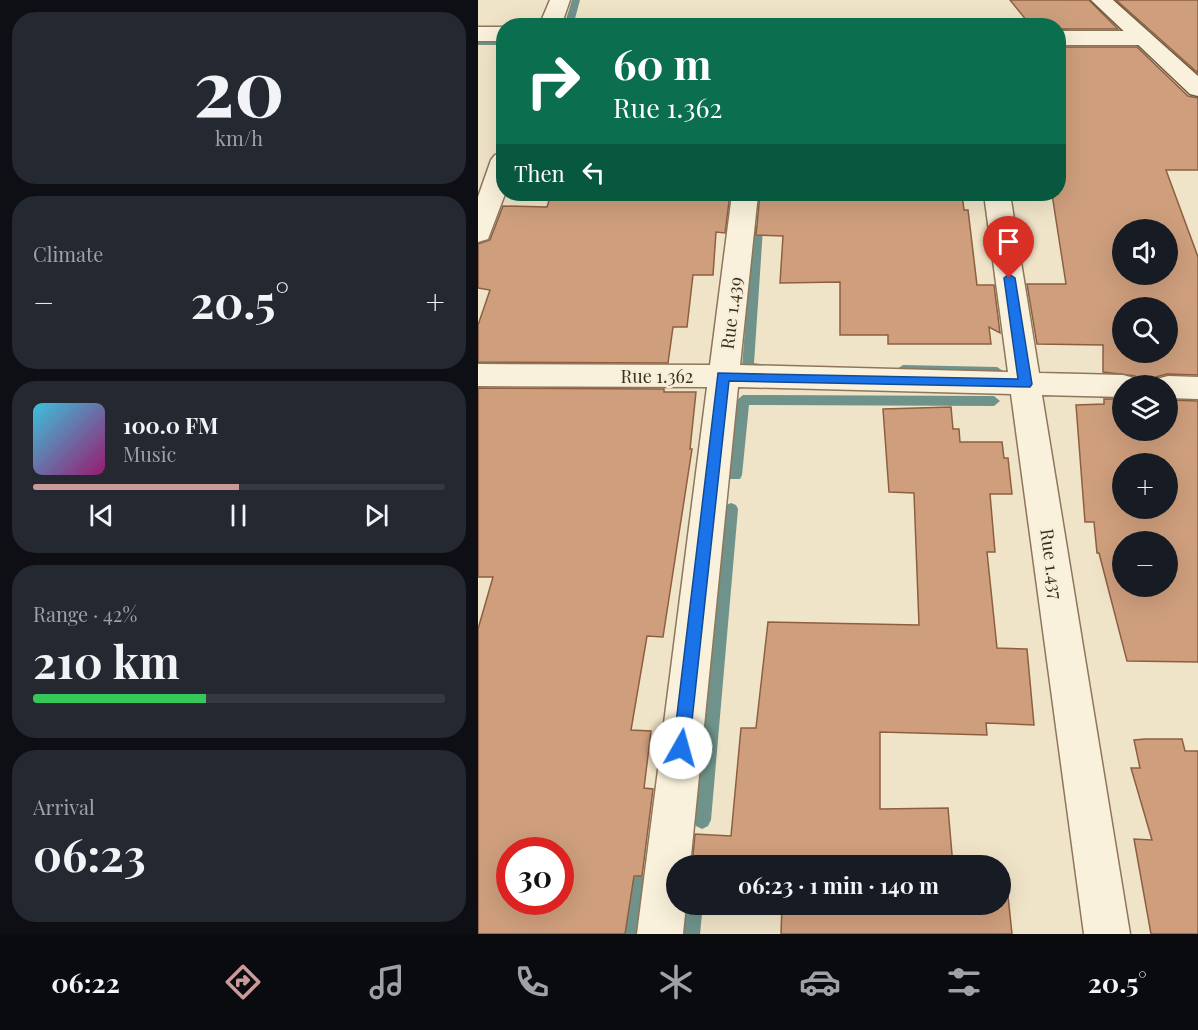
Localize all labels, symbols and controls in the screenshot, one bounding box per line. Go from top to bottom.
text: 20 [193,33,285,137]
text: 60 m [613,35,711,91]
icon: right [514,42,592,120]
text: Rue 1.362 [613,89,722,125]
text: km/h [215,124,263,151]
icon: left [577,156,610,189]
text: Then [514,158,565,188]
pin [983,216,1034,278]
map controls [1112,219,1178,597]
button: sound [1112,219,1178,285]
icon: arrive [992,225,1025,258]
text: Climate [33,240,103,267]
text: 20.5° [191,270,289,330]
street label: Rue 1.439 [715,275,747,351]
text: − [33,279,54,323]
text: + [426,279,445,323]
button: search [1112,297,1178,363]
street label: Rue 1.362 [621,364,693,388]
button: layers [1112,375,1178,441]
text: 100.0 FM [123,410,218,440]
text: Music [123,440,176,467]
button: + [1112,453,1178,519]
icon: previous [85,499,118,532]
icon: pause [222,499,255,532]
icon: next [360,499,393,532]
street label: Rue 1.437 [1035,527,1069,601]
button: − [1112,531,1178,597]
text: Range · 42% [33,600,137,627]
text: 210 km [33,630,180,690]
position arrow [649,716,713,780]
text: Arrival [33,793,95,820]
text: 06:23 [33,823,146,883]
speed limit sign: 30 [496,837,574,915]
text: 06:23 · 1 min · 140 m [738,870,939,900]
icon: directions [222,961,264,1003]
icon: music [366,961,408,1003]
icon: phone [511,961,553,1003]
icon: climate [655,961,697,1003]
icon: car [799,961,841,1003]
icon: filters [943,961,985,1003]
text: 06:22 [51,964,120,1000]
text: 20.5° [1088,964,1147,1000]

